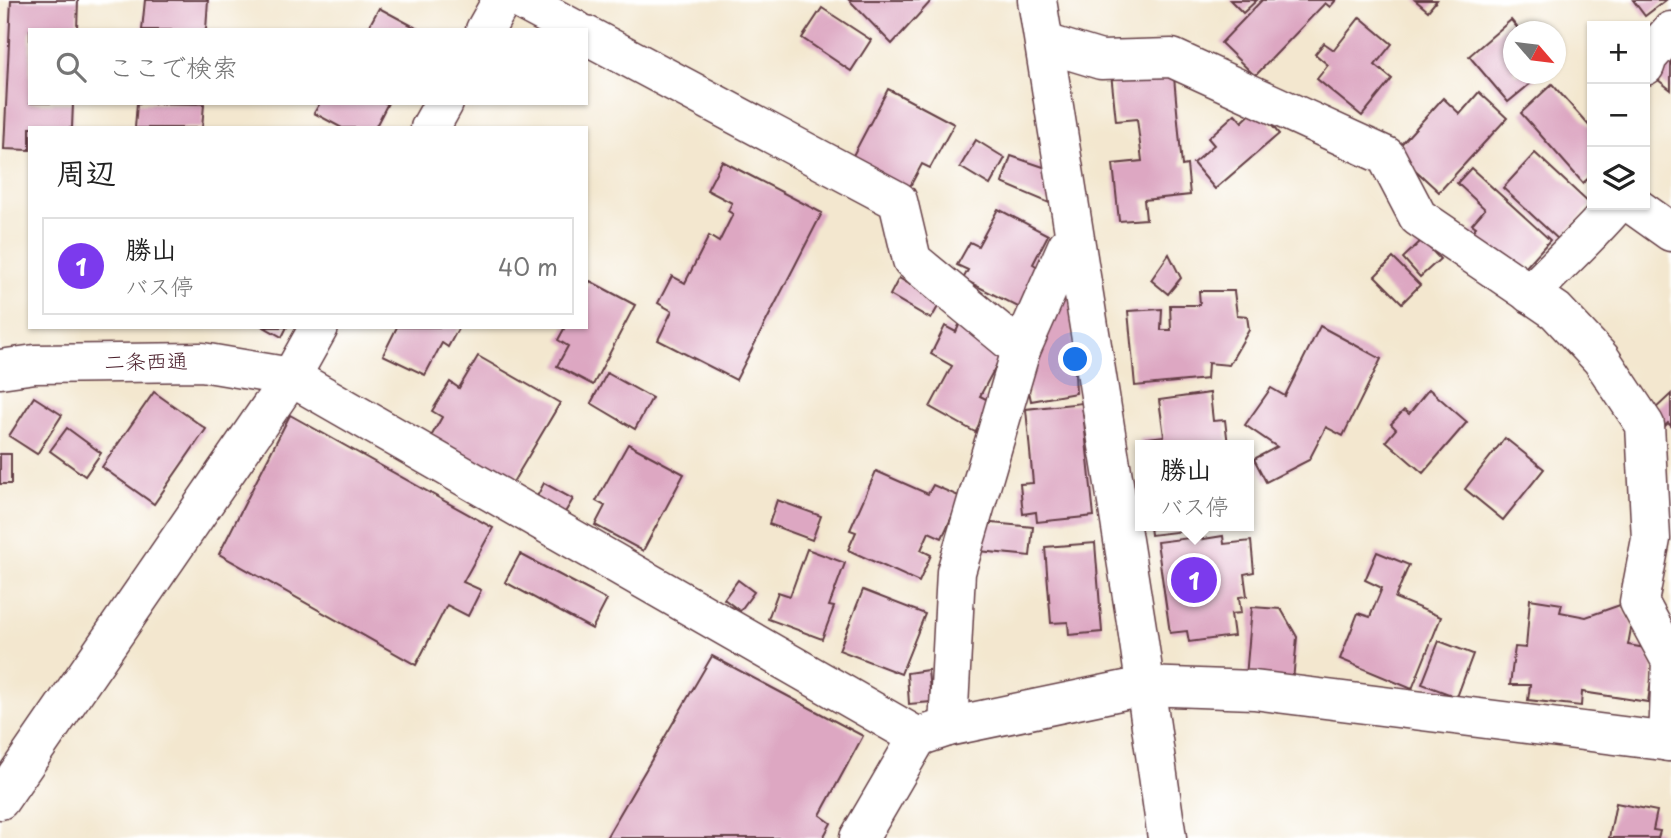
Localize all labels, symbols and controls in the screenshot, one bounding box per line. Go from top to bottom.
north arrow [1503,21,1566,84]
map controls [1587,21,1650,210]
button: + [1587,21,1650,84]
search box [28,28,588,105]
text: ここで検索 [108,47,238,86]
icon: search [52,48,90,86]
button: − [1587,84,1650,147]
button: layers [1587,147,1650,210]
text: 周辺 [56,149,116,194]
text: 勝山 [125,229,177,268]
text: 1 [76,249,87,284]
text: 40 m [498,249,558,284]
text: バス停 [125,268,194,303]
your location [1058,342,1092,376]
street label: 二条西通 [104,343,188,377]
popup [1135,440,1254,531]
text: 勝山 [1160,449,1212,488]
text: バス停 [1160,488,1229,523]
pin: 1 [1171,554,1217,606]

